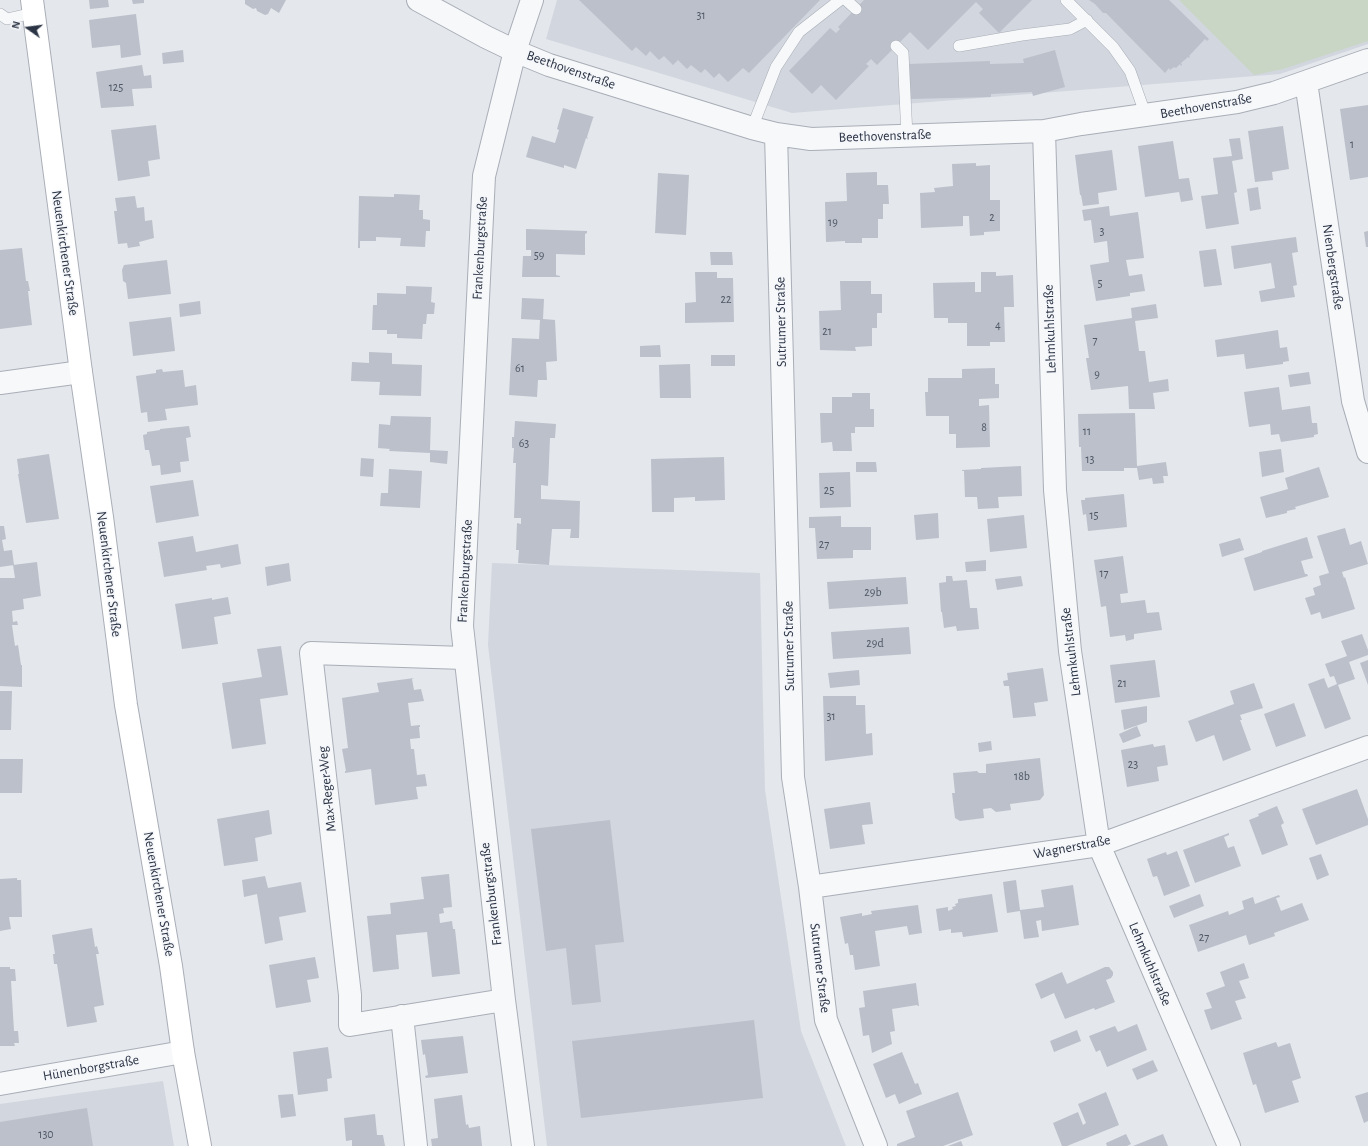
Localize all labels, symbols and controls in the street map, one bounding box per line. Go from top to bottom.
north arrow [8,8,48,48]
house number: 31 [696,8,706,22]
text: N [10,20,22,30]
street label: Beethovenstraße [524,47,618,93]
house number: 125 [109,80,123,94]
street label: Beethovenstraße [1159,90,1253,122]
street label: Beethovenstraße [838,126,932,146]
house number: 1 [1350,137,1354,151]
street label: Neuenkirchener Straße [48,189,82,317]
street label: Frankenburgstraße [469,196,491,300]
house number: 2 [989,210,995,224]
house number: 19 [828,215,838,229]
street label: Nienbergstraße [1319,223,1347,311]
house number: 3 [1100,224,1104,238]
house number: 59 [534,248,544,262]
house number: 5 [1097,276,1103,290]
street label: Sutrumer Straße [772,277,790,367]
street label: Lehmkuhlstraße [1040,284,1060,374]
house number: 22 [721,292,731,306]
house number: 4 [995,318,1001,332]
house number: 21 [822,324,832,338]
house number: 7 [1092,333,1098,347]
house number: 61 [515,361,525,375]
house number: 9 [1094,367,1100,381]
house number: 8 [981,420,987,434]
house number: 11 [1083,424,1091,438]
house number: 63 [519,436,529,450]
house number: 13 [1085,452,1095,466]
house number: 25 [824,483,834,497]
house number: 15 [1089,508,1099,522]
street label: Neuenkirchener Straße [93,510,125,638]
street label: Frankenburgstraße [454,519,476,623]
house number: 27 [819,537,829,551]
house number: 17 [1099,566,1109,580]
house number: 29b [864,585,882,599]
street label: Sutrumer Straße [780,601,798,691]
street label: Lehmkuhlstraße [1057,607,1085,697]
house number: 29d [866,636,884,650]
house number: 21 [1117,676,1127,690]
house number: 31 [826,709,836,723]
street label: Max-Reger-Weg [314,745,340,833]
house number: 23 [1128,757,1138,771]
house number: 18b [1014,769,1030,783]
street label: Neuenkirchener Straße [140,830,178,958]
street label: Wagnerstraße [1032,831,1112,863]
street label: Frankenburgstraße [476,842,506,946]
street label: Lehmkuhlstraße [1125,920,1175,1008]
street label: Sutrumer Straße [806,922,834,1014]
house number: 27 [1199,930,1209,944]
street label: Hünenborgstraße [42,1051,140,1085]
house number: 130 [38,1127,54,1141]

